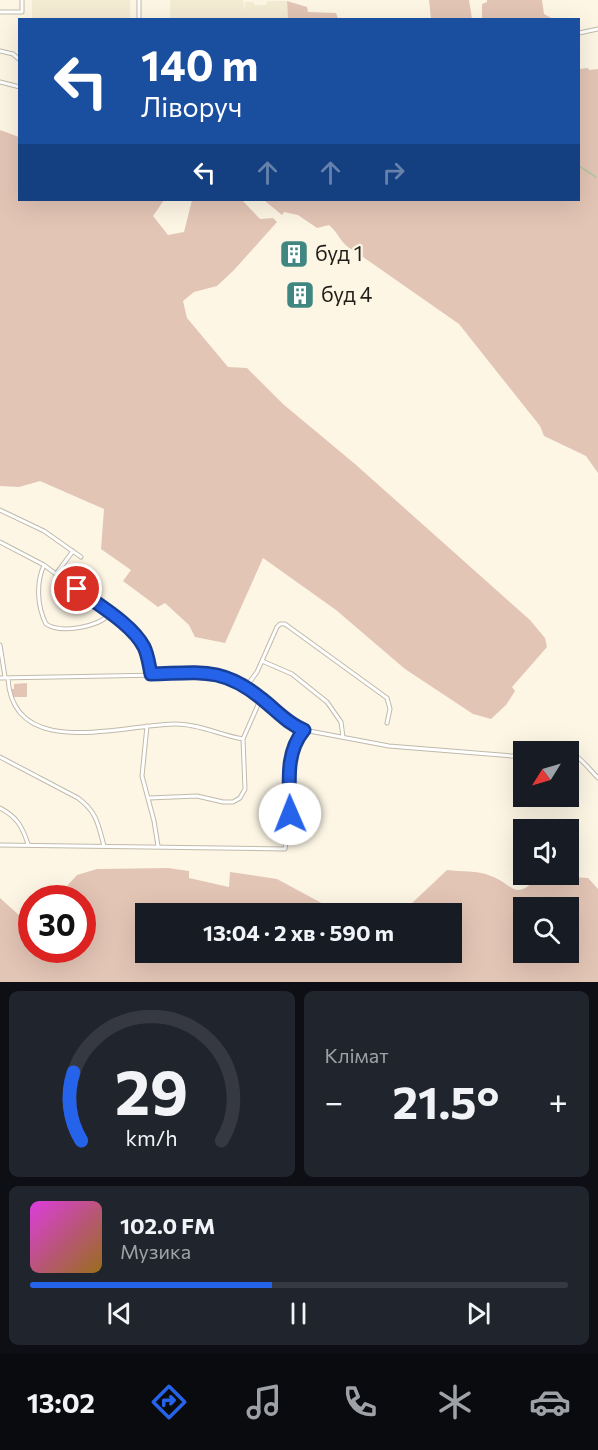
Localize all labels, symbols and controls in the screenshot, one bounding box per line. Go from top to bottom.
text: 140 m [141,38,258,90]
icon: left [42,42,120,120]
text: Ліворуч [141,90,242,123]
icon: left [188,156,221,189]
icon: ahead [251,156,284,189]
icon: ahead [314,156,347,189]
icon: right [377,156,410,189]
building icon: буд 1 [278,238,310,270]
place label: буд 1 [315,240,363,265]
building icon: буд 4 [284,279,316,311]
place label: буд 4 [321,281,373,306]
pin [51,563,102,614]
icon: arrive [60,572,93,605]
north arrow [513,741,579,807]
map controls [513,741,579,963]
position arrow [258,782,322,846]
button: sound [513,819,579,885]
speed limit sign: 30 [18,885,96,963]
button: search [513,897,579,963]
text: 13:04 · 2 хв · 590 m [203,919,394,946]
text: Клімат [325,1043,389,1067]
text: 29 [115,1052,189,1128]
text: 21.5° [392,1073,499,1128]
text: − [325,1080,343,1121]
text: + [549,1080,568,1121]
text: km/h [126,1124,178,1150]
text: 102.0 FM [120,1212,215,1239]
text: Музика [120,1239,191,1263]
icon: previous [103,1297,136,1330]
icon: pause [282,1297,315,1330]
icon: next [462,1297,495,1330]
icon: directions [148,1381,190,1423]
icon: music [243,1381,285,1423]
icon: phone [339,1381,381,1423]
icon: climate [434,1381,476,1423]
icon: car [529,1381,571,1423]
text: 13:02 [27,1386,95,1419]

